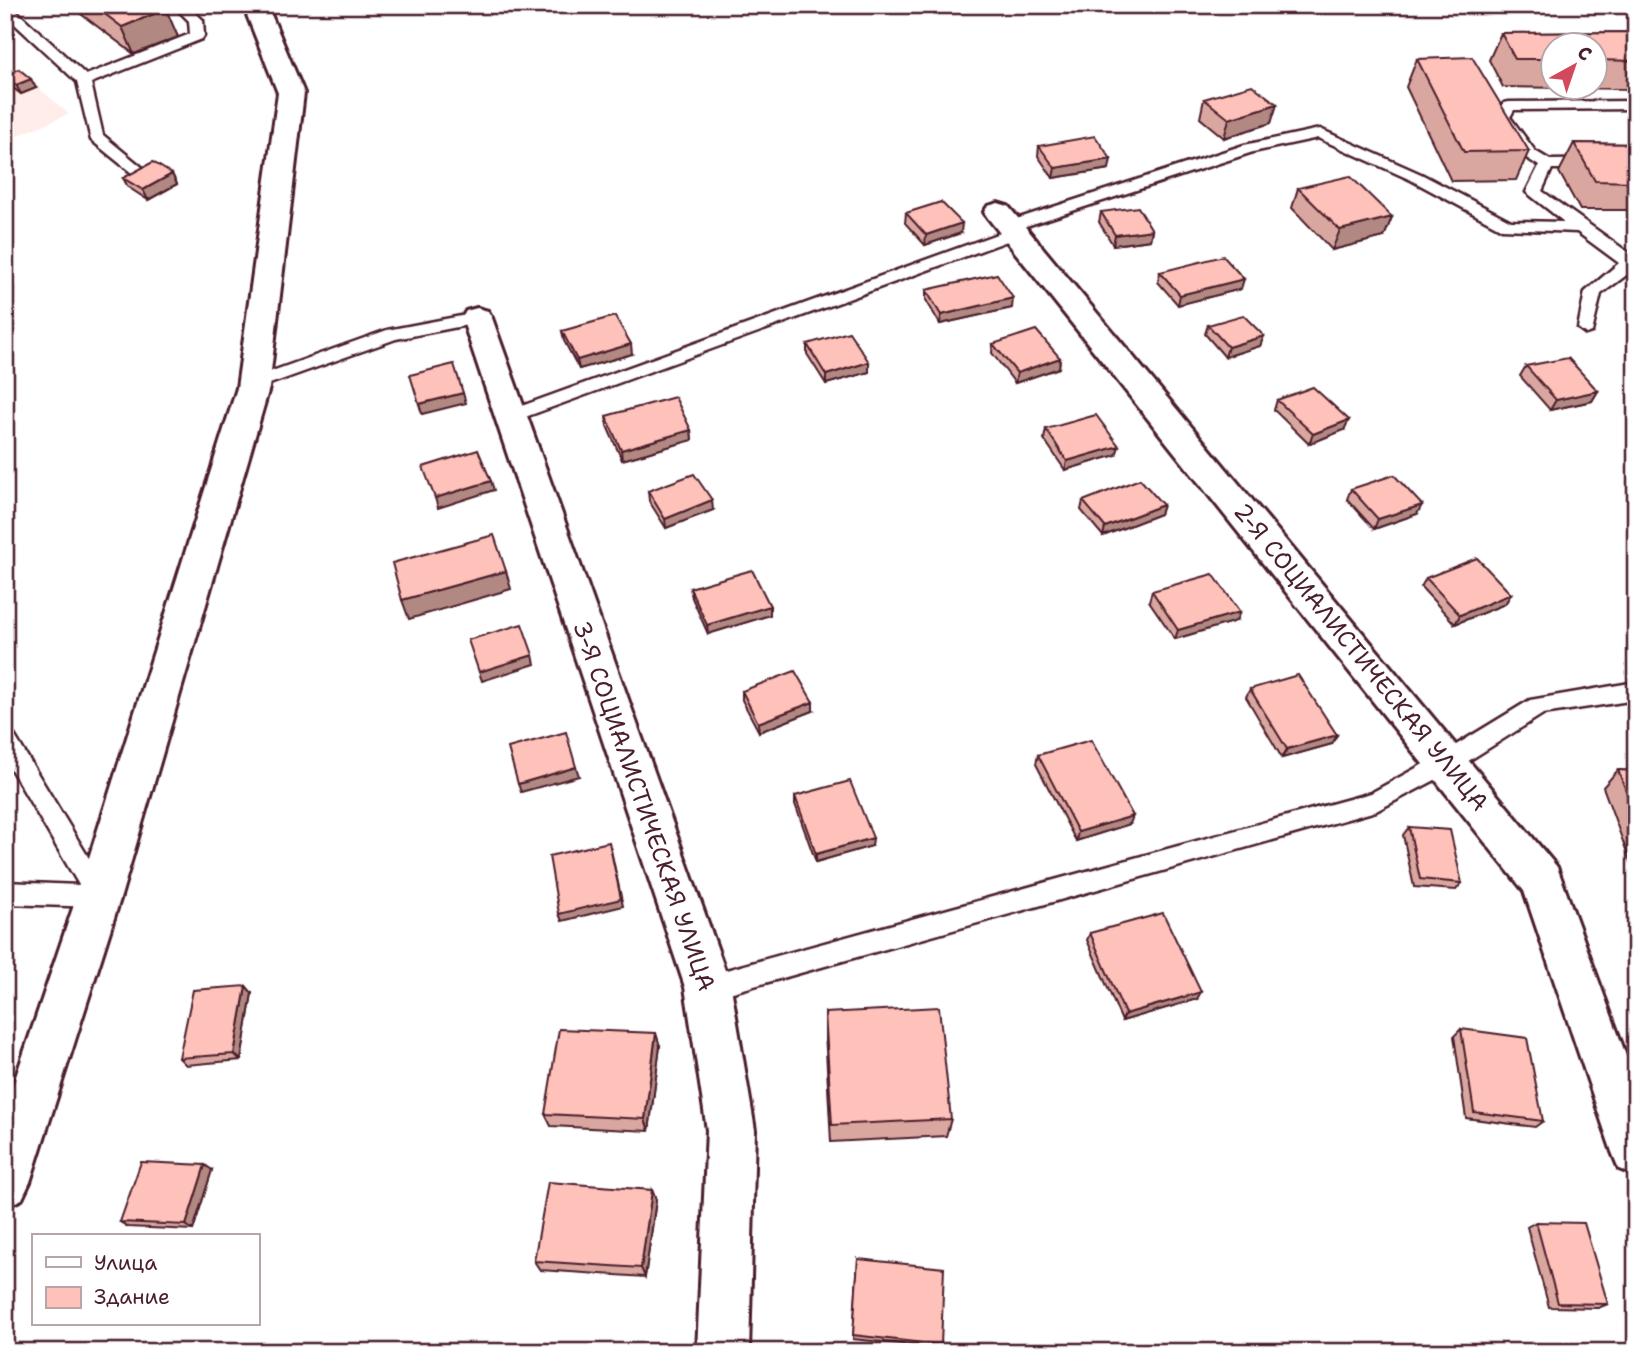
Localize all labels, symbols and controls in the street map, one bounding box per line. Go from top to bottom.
north arrow [1540,32,1610,102]
text: С [1572,40,1597,67]
street label: 2-Я СОЦИАЛИСТИЧЕСКАЯ УЛИЦА [1226,496,1496,818]
street label: 3-Я СОЦИАЛИСТИЧЕСКАЯ УЛИЦА [565,617,723,995]
legend [32,1234,259,1326]
text: Улица [94,1249,157,1277]
text: Здание [94,1283,170,1311]

